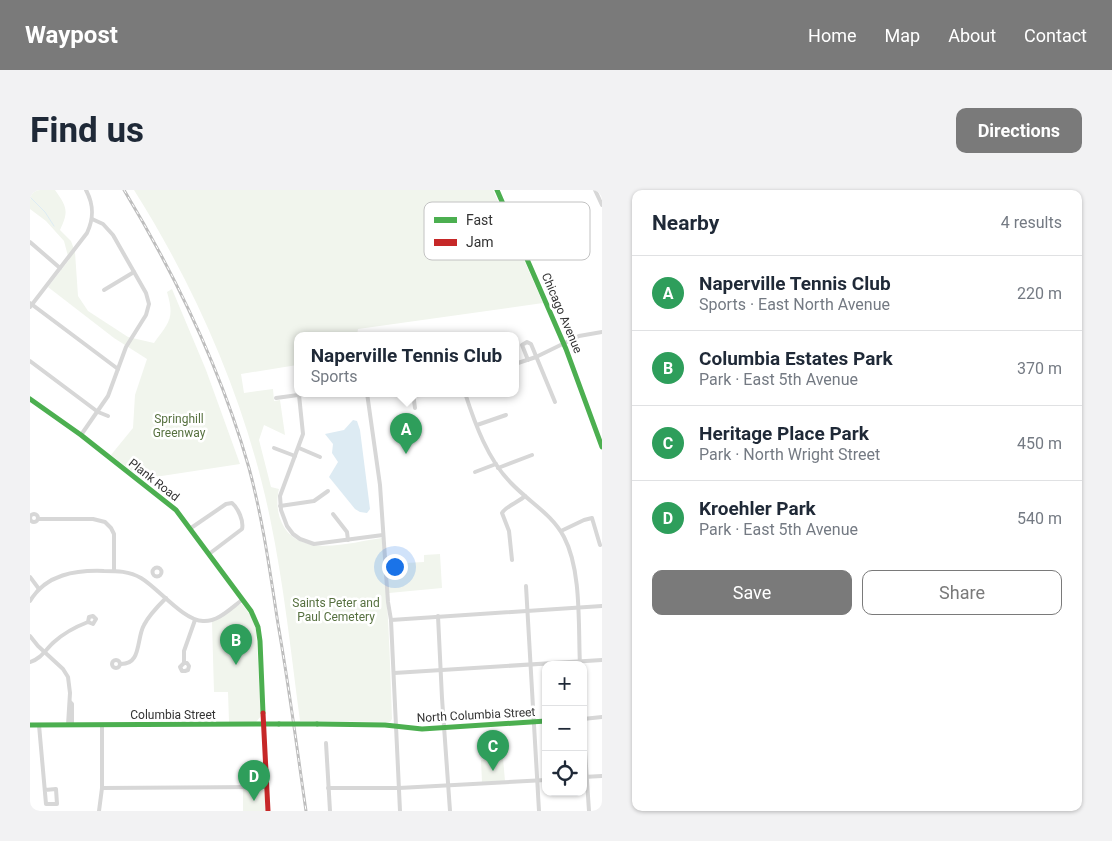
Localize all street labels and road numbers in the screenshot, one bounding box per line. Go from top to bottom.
street label: Chicago Avenue [539,271,585,355]
street label: Plank Road [126,456,182,504]
street label: North Columbia Street [416,705,536,725]
street label: Columbia Street [130,708,216,722]

